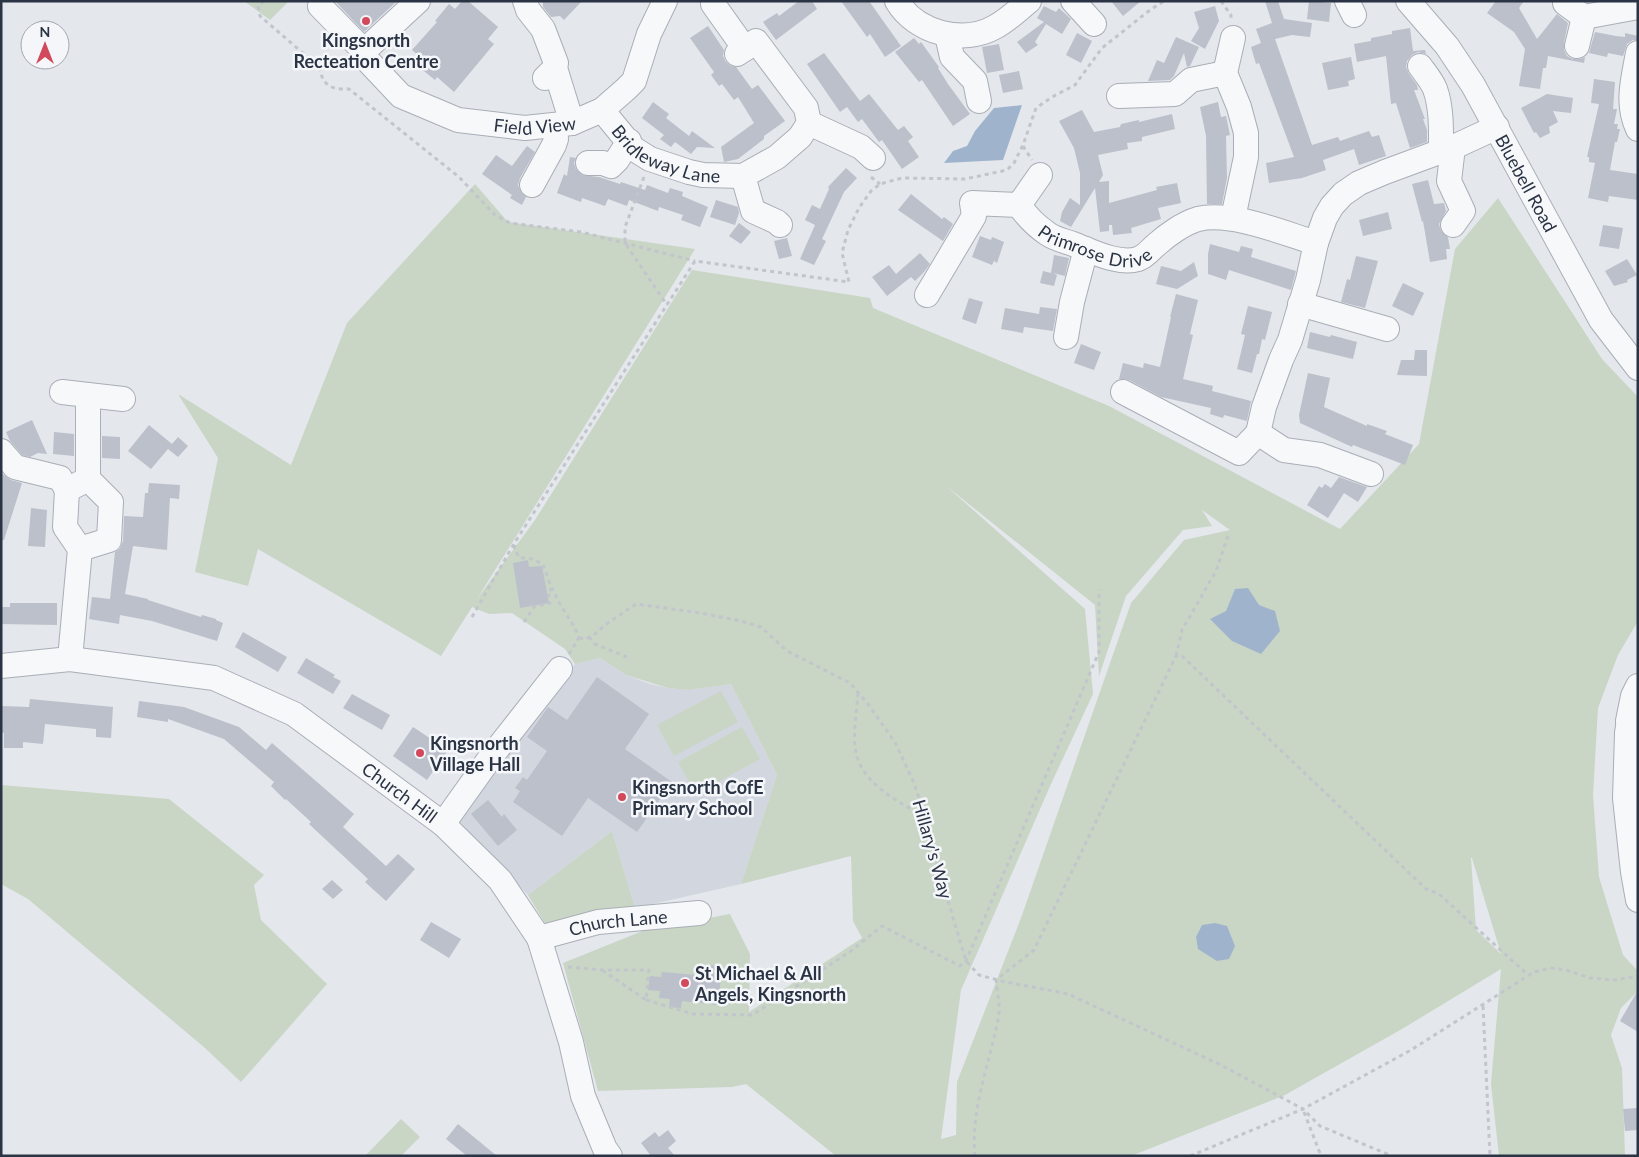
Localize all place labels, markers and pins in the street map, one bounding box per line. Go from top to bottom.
marker: Kingsnorth Recteation Centre [360,15,372,27]
place label: Kingsnorth Recteation Centre [293,29,439,72]
place label: Kingsnorth Village Hall [429,732,520,775]
marker: Kingsnorth Village Hall [414,747,426,759]
place label: Kingsnorth CofE Primary School [632,776,764,819]
marker: Kingsnorth CofE Primary School [616,791,628,803]
place label: St Michael & All Angels, Kingsnorth [694,962,846,1005]
marker: St Michael & All Angels, Kingsnorth [679,977,691,989]

